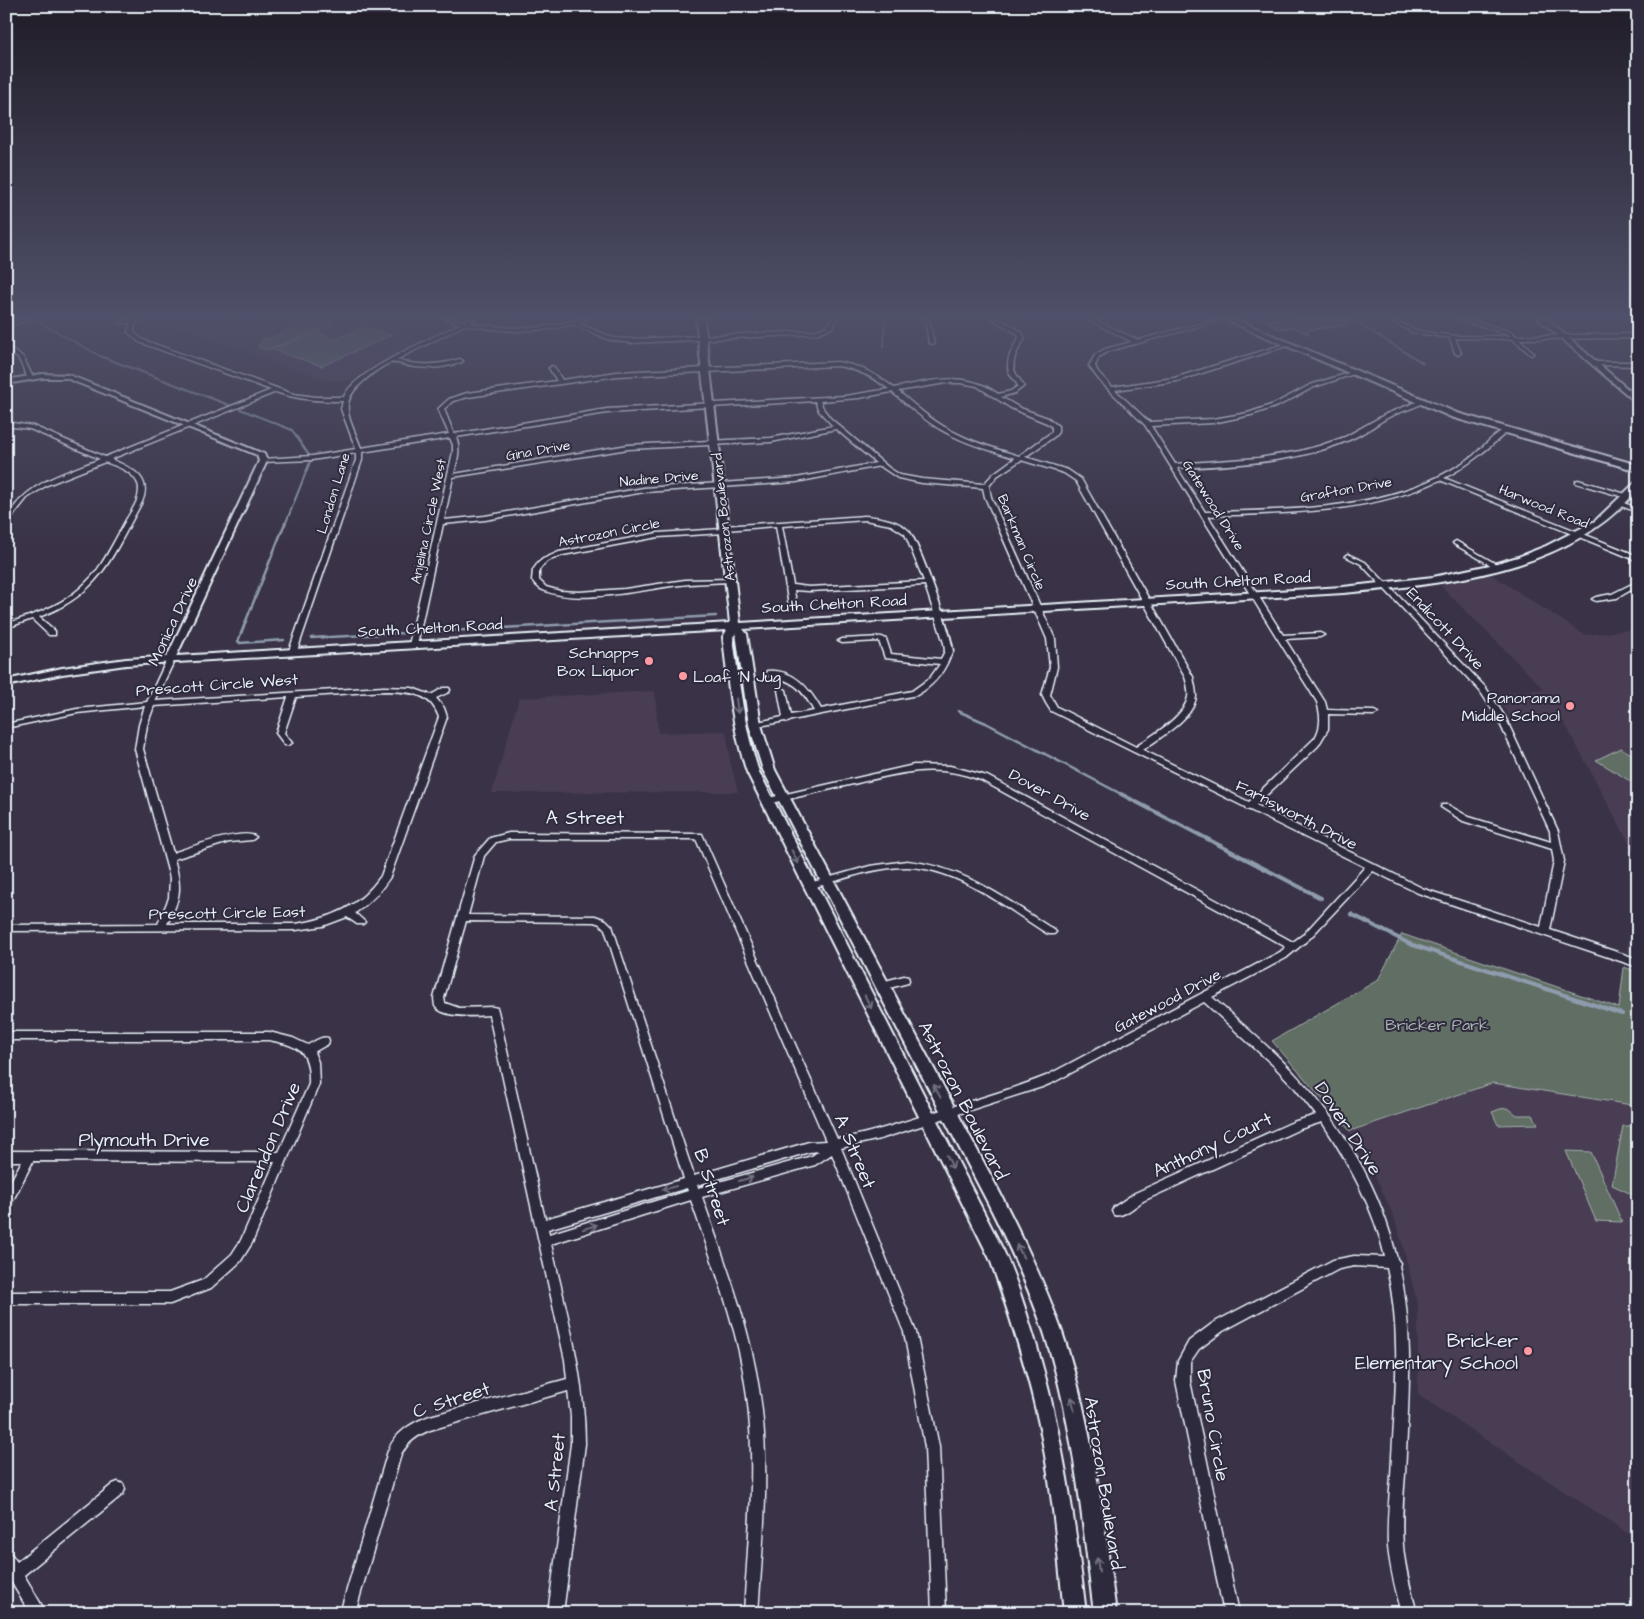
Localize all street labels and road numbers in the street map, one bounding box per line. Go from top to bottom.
street label: Gina Drive [504,435,572,467]
street label: London Lane [312,450,356,536]
street label: Astrozon Boulevard [707,452,741,582]
street label: Anjelina Circle West [406,456,452,586]
street label: Gatewood Drive [1177,456,1249,555]
street label: Nadine Drive [619,466,700,492]
street label: Grafton Drive [1299,472,1394,508]
street label: Harwood Road [1496,480,1592,534]
street label: Barkman Circle [992,491,1050,594]
street label: Astrozon Circle [557,513,662,553]
street label: South Chelton Road [1165,566,1311,596]
street label: Monica Drive [143,573,203,670]
street label: Endicott Drive [1401,583,1489,675]
street label: South Chelton Road [761,589,907,619]
street label: South Chelton Road [357,613,503,643]
street label: Prescott Circle West [135,668,300,702]
street label: Dover Drive [1005,763,1095,827]
street label: Farnsworth Drive [1232,775,1362,855]
street label: A Street [546,805,625,832]
street label: Prescott Circle East [149,901,306,925]
street label: Gatewood Drive [1110,963,1225,1038]
street label: Astrozon Boulevard [911,1017,1014,1185]
street label: Dover Drive [1307,1077,1388,1181]
street label: Clarendon Drive [229,1078,308,1217]
street label: Anthony Court [1149,1106,1277,1186]
street label: A Street [827,1110,882,1193]
street label: Plymouth Drive [78,1127,210,1155]
street label: B Street [686,1145,737,1230]
street label: Bruno Circle [1189,1367,1236,1484]
street label: C Street [409,1375,494,1426]
street label: Astrozon Boulevard [1077,1395,1131,1572]
street label: A Street [538,1431,573,1513]

